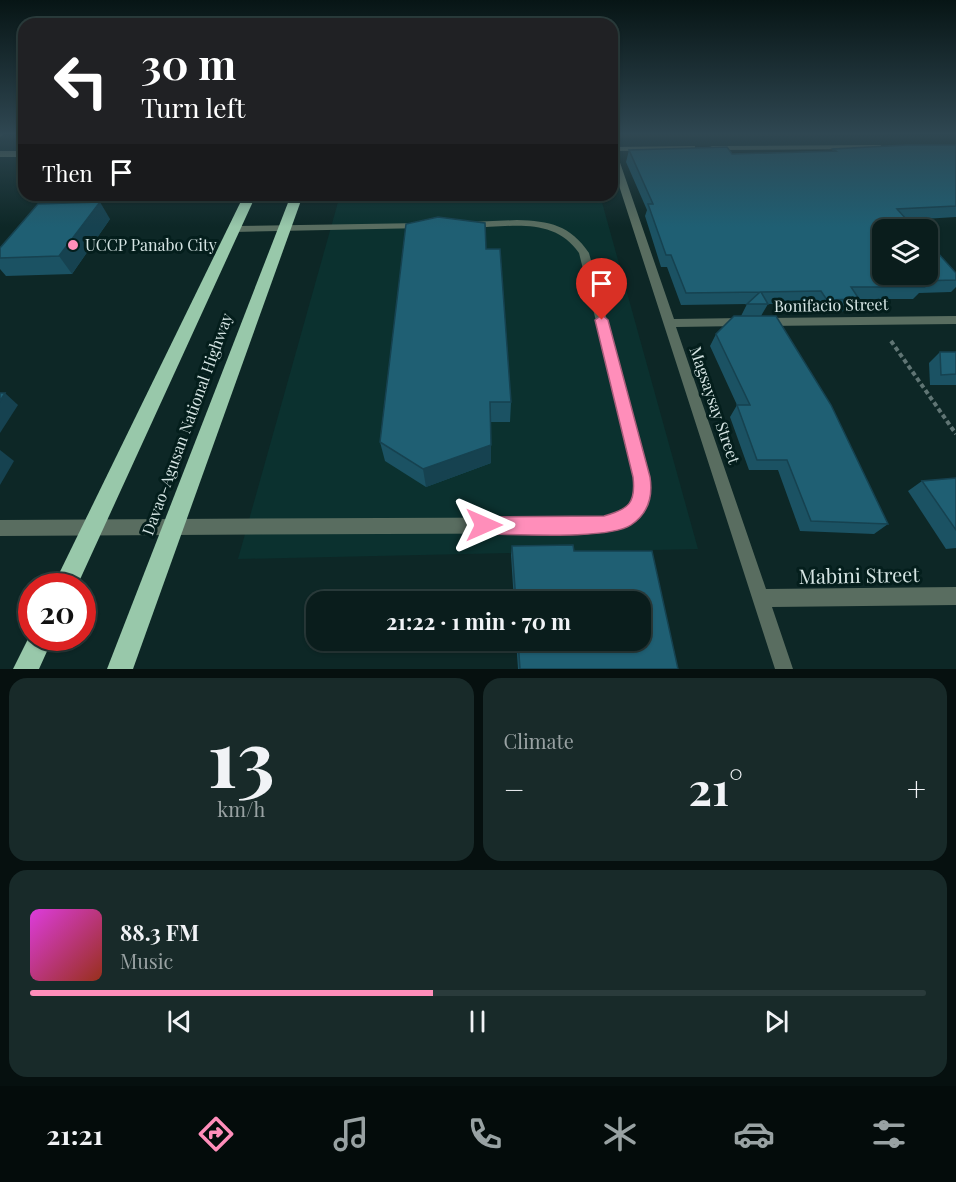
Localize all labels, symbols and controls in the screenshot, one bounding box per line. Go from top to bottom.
text: 30 m [141,35,236,91]
icon: left [42,42,120,120]
text: Turn left [141,89,245,125]
icon: arrive [105,156,138,189]
text: Then [42,158,93,188]
map controls [872,219,938,285]
button: layers [872,219,938,285]
place label: UCCP Panabo City [85,234,217,255]
marker: UCCP Panabo City [66,238,80,252]
pin [576,258,627,320]
icon: arrive [585,267,618,300]
street label: Bonifacio Street [774,293,889,316]
street label: Davao-Agusan National Highway [136,310,237,538]
street label: Magsaysay Street [686,343,745,467]
position arrow [452,493,516,557]
street label: Mabini Street [798,560,921,589]
speed limit sign: 20 [18,573,96,651]
text: 21:22 · 1 min · 70 m [386,606,571,636]
text: 13 [208,704,275,808]
text: Climate [504,727,574,754]
text: 21° [688,757,743,817]
text: − [504,766,525,810]
text: + [907,766,926,810]
text: km/h [217,795,265,822]
text: 88.3 FM [120,917,199,947]
text: Music [120,947,173,974]
icon: previous [163,1005,196,1038]
icon: pause [461,1005,494,1038]
icon: next [760,1005,793,1038]
icon: directions [195,1113,237,1155]
icon: music [330,1113,372,1155]
icon: phone [464,1113,506,1155]
icon: climate [599,1113,641,1155]
icon: car [733,1113,775,1155]
icon: filters [868,1113,910,1155]
text: 21:21 [46,1116,103,1152]

